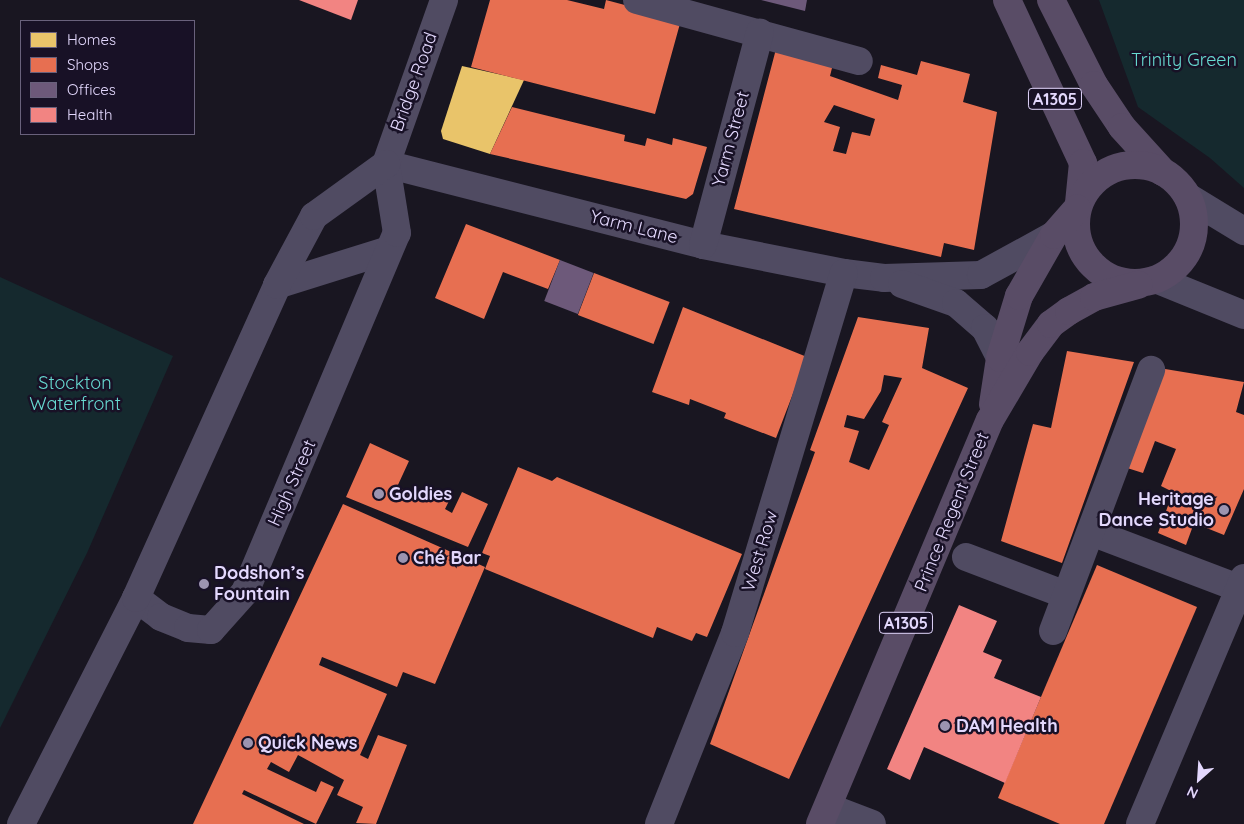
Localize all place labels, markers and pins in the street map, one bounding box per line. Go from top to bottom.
place label: Goldies [389,483,452,505]
marker: Goldies [373,488,385,500]
place label: Heritage Dance Studio [1099,489,1214,532]
marker: Heritage Dance Studio [1218,504,1230,516]
place label: Ché Bar [413,547,481,569]
marker: Ché Bar [397,552,409,564]
place label: Dodshon’s Fountain [214,563,304,606]
marker: Dodshon’s Fountain [198,578,210,590]
place label: DAM Health [956,715,1058,737]
marker: DAM Health [938,719,952,733]
place label: Quick News [258,732,357,754]
marker: Quick News [242,737,254,749]

